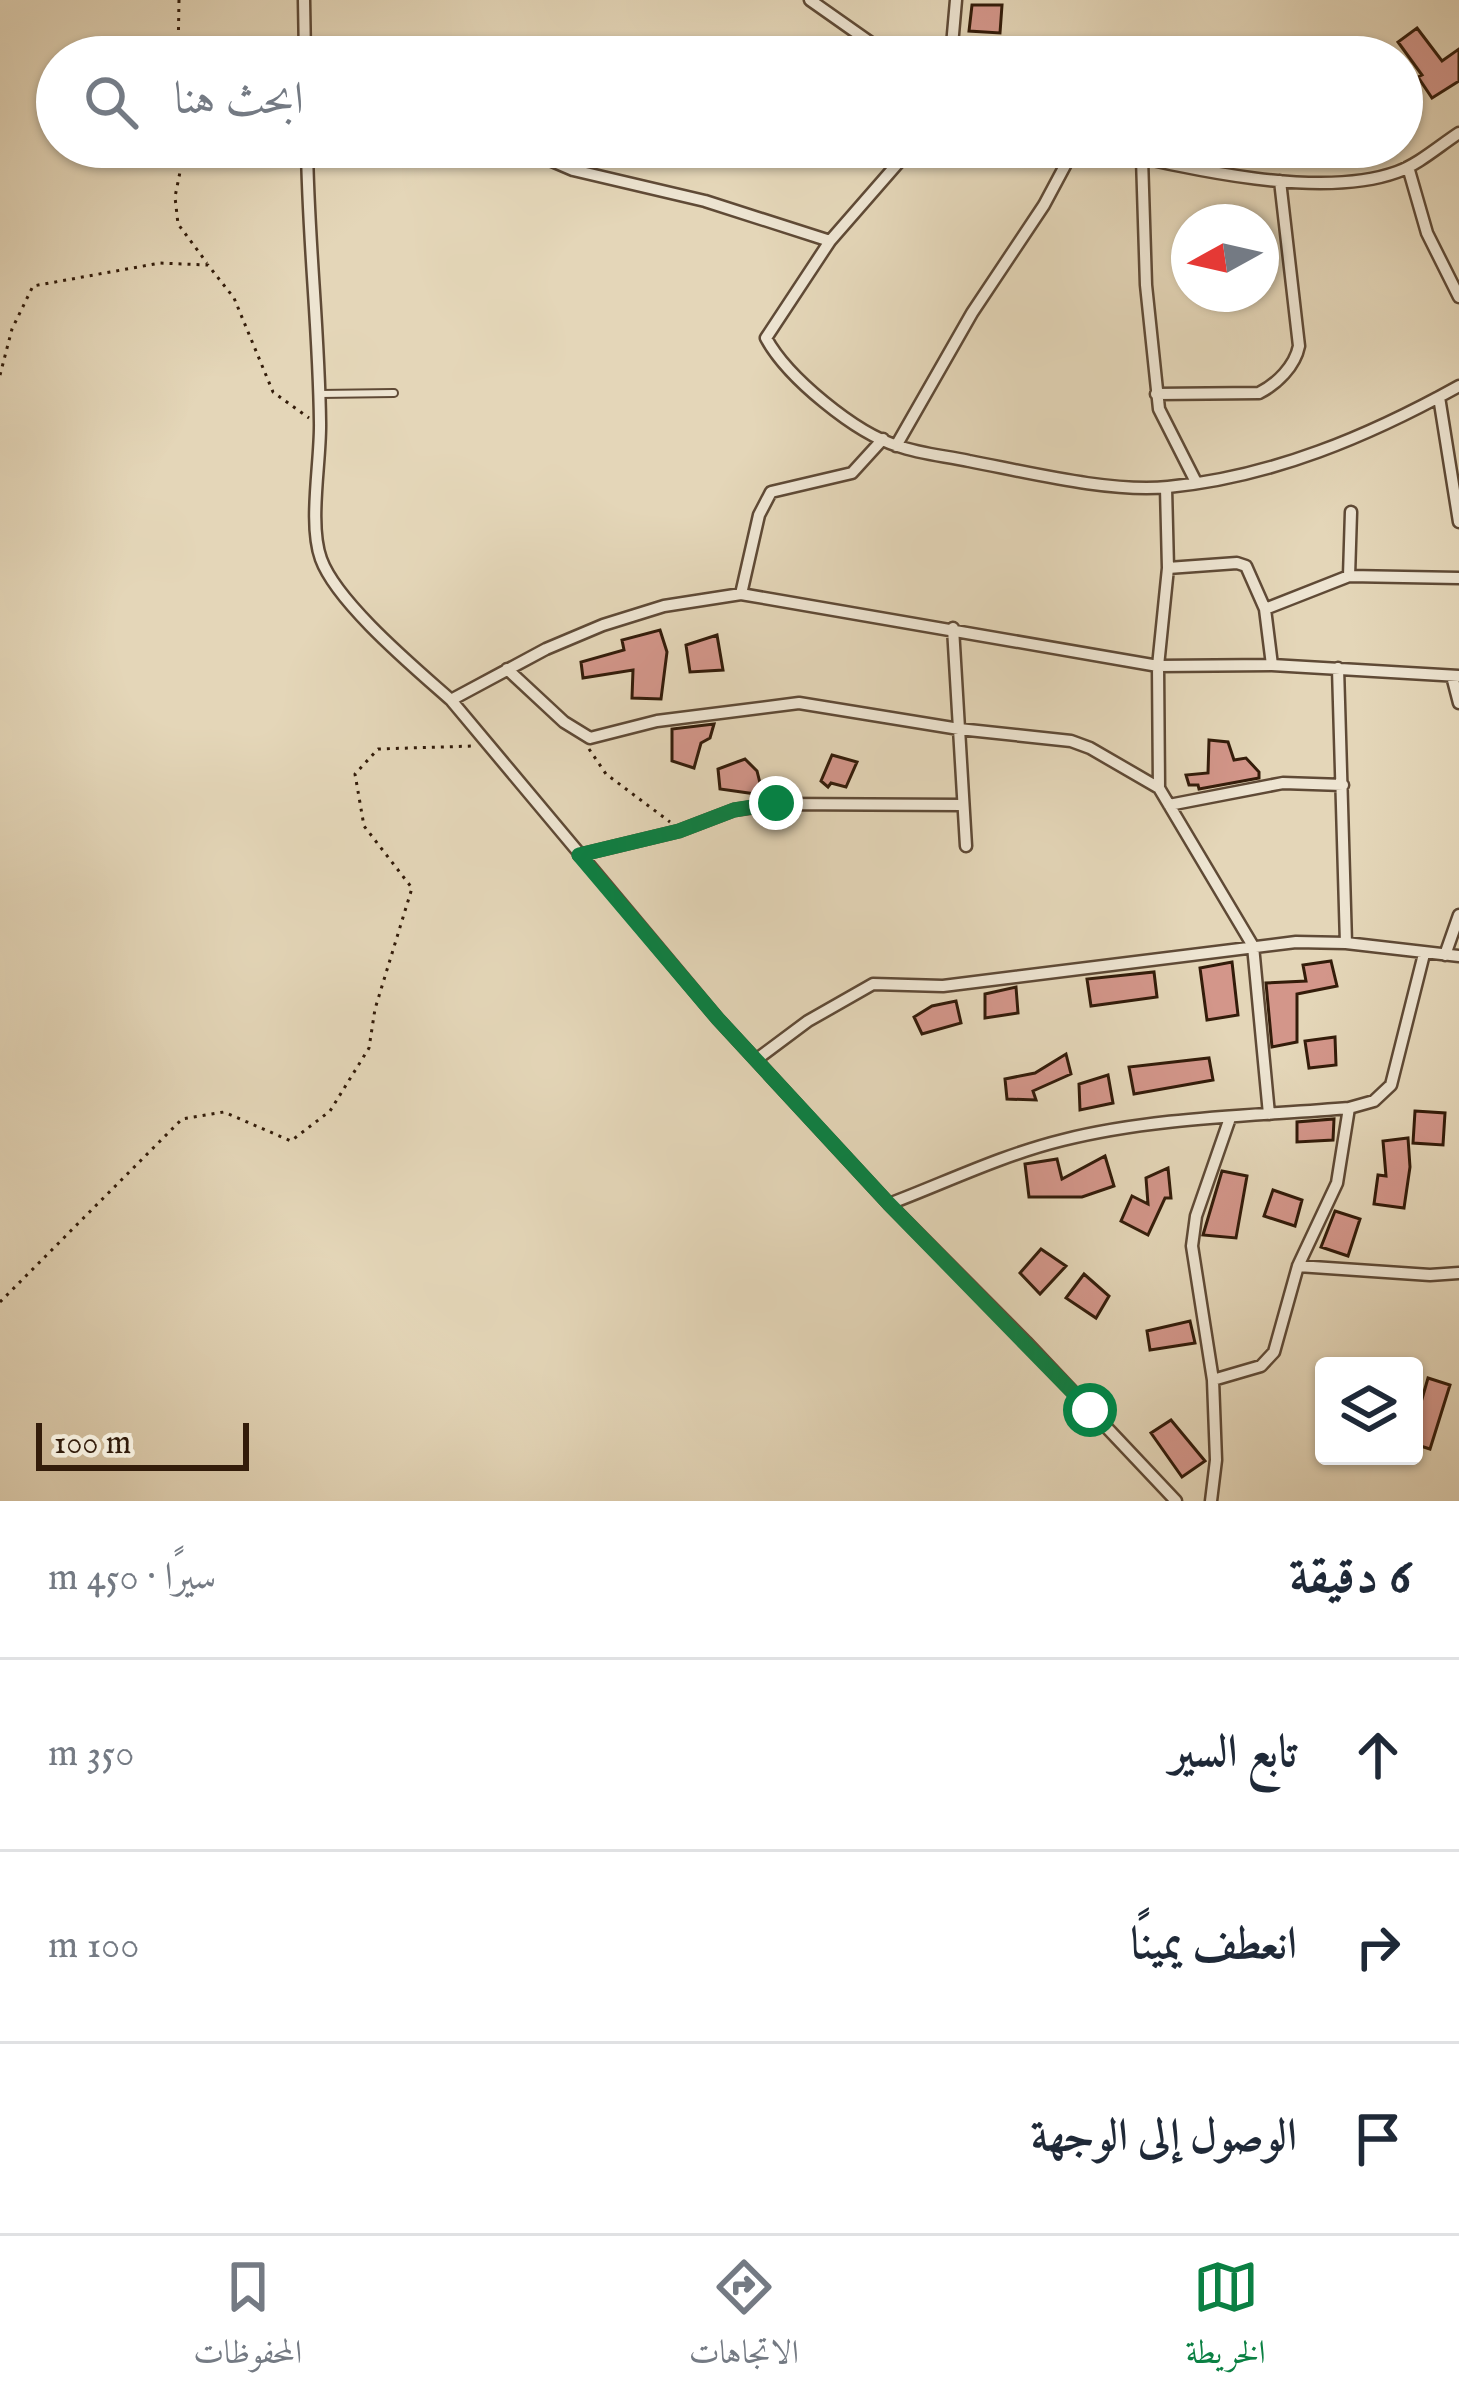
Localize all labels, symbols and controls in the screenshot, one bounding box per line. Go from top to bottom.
search box [36,36,1423,168]
icon: search [78,69,144,135]
text: ابحث هنا [174,72,304,129]
north arrow [1171,204,1279,312]
route end [749,776,803,830]
map controls [1315,1357,1423,1465]
button: layers [1315,1357,1423,1465]
route start [1063,1383,1117,1437]
scale bar [36,1417,249,1470]
text: 100 m [54,1423,131,1465]
text: 6 دقيقة [1289,1546,1411,1611]
text: سيرًا · 450 m [48,1554,216,1603]
icon: ahead [1345,1722,1411,1788]
text: تابع السير [1170,1725,1297,1782]
text: 350 m [48,1730,134,1779]
icon: right [1345,1914,1411,1980]
text: انعطف يمينًا [1130,1917,1297,1974]
text: 100 m [48,1922,139,1971]
icon: arrive [1345,2106,1411,2172]
text: الوصول إلى الوجهة [1031,2109,1297,2166]
tab: المحفوظات [193,2254,302,2384]
tab: الاتجاهات [689,2254,799,2384]
tab: الخريطة [1185,2254,1266,2384]

